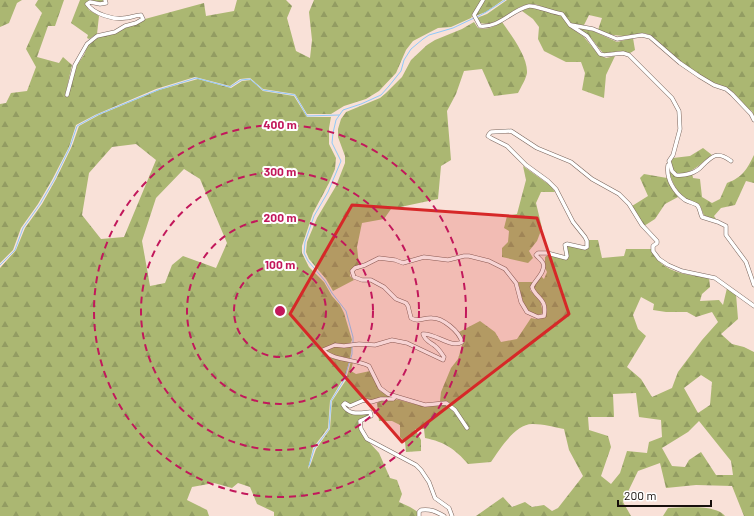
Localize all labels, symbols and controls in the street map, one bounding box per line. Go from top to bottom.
text: 400 m [263,117,297,131]
text: 300 m [264,164,296,178]
text: 200 m [264,210,296,224]
text: 100 m [265,257,295,271]
centre of rings [273,304,287,318]
scale bar [618,482,711,508]
text: 200 m [624,488,656,502]

